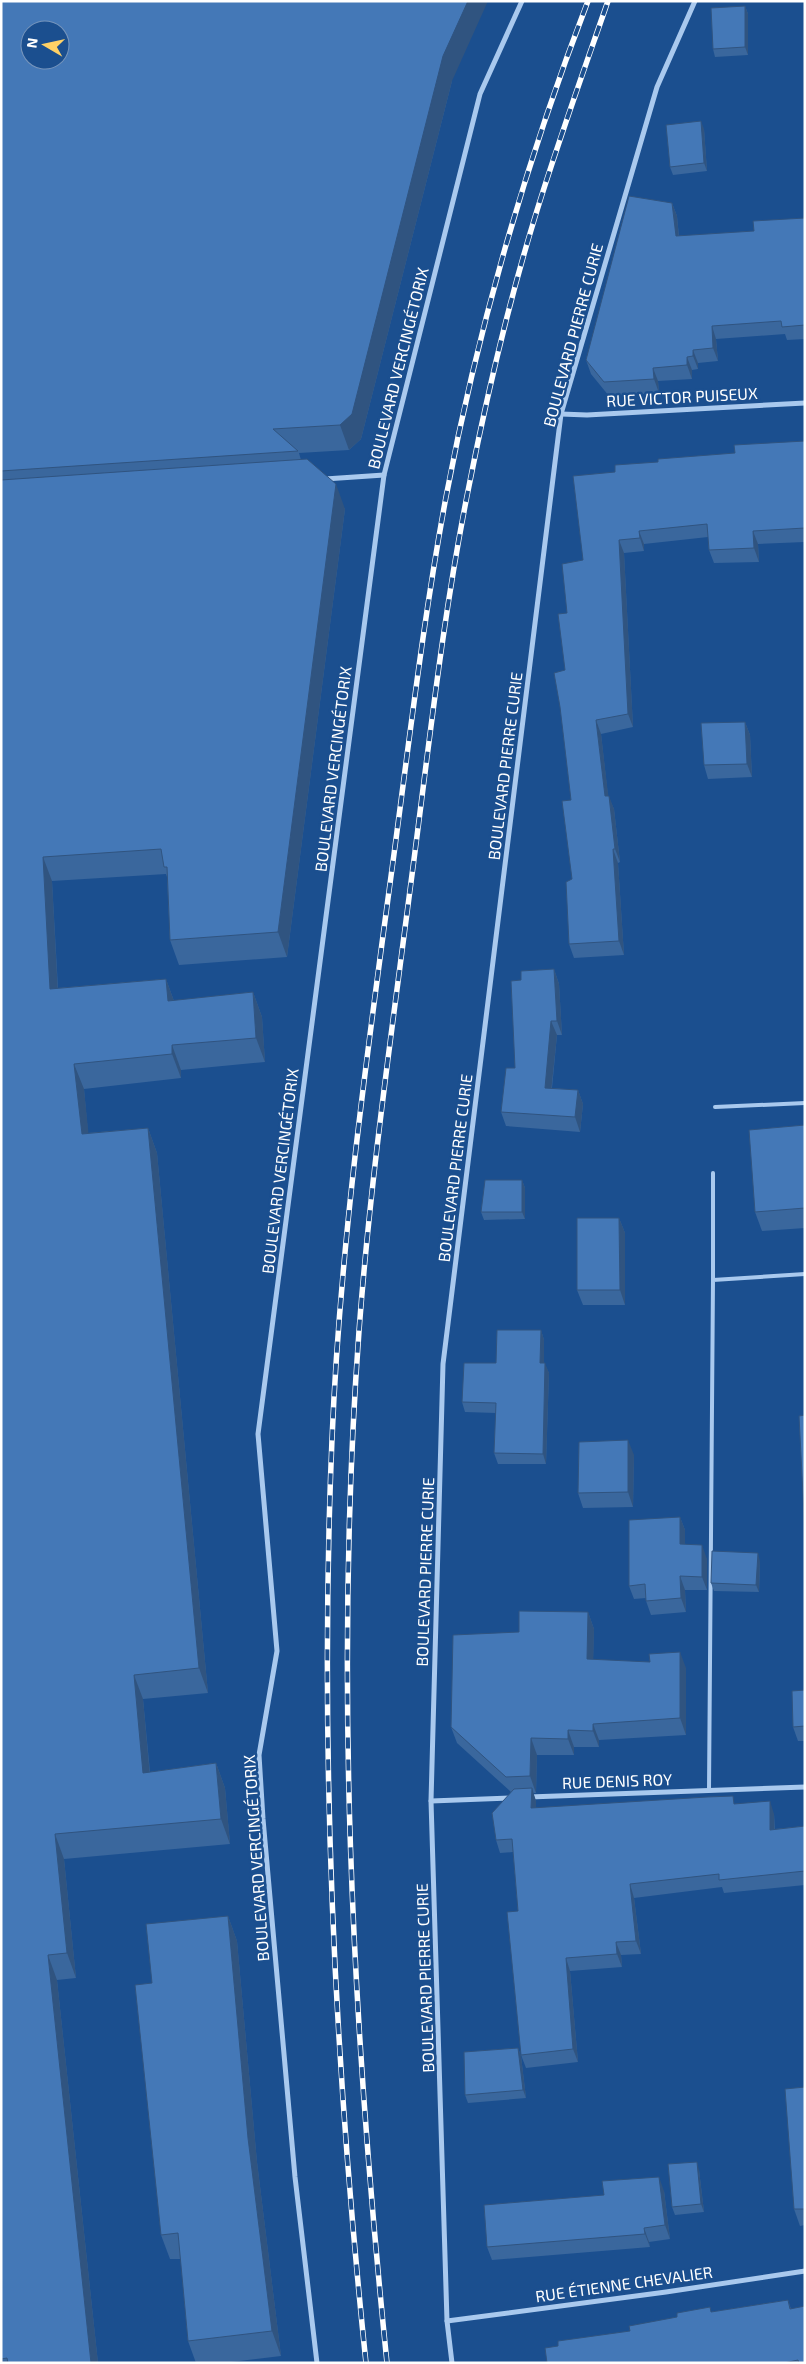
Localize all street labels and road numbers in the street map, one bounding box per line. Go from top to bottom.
street label: BOULEVARD PIERRE CURIE [539,241,606,429]
street label: BOULEVARD VERCINGÉTORIX [363,265,432,471]
street label: RUE VICTOR PUISEUX [606,383,758,410]
street label: BOULEVARD VERCINGÉTORIX [310,665,355,873]
street label: BOULEVARD PIERRE CURIE [484,671,525,861]
street label: BOULEVARD VERCINGÉTORIX [257,1067,302,1275]
street label: BOULEVARD PIERRE CURIE [434,1073,475,1263]
street label: BOULEVARD PIERRE CURIE [412,1477,437,1667]
street label: BOULEVARD VERCINGÉTORIX [239,1754,272,1962]
street label: RUE DENIS ROY [562,1769,672,1792]
street label: BOULEVARD PIERRE CURIE [412,1883,437,2073]
street label: RUE ÉTIENNE CHEVALIER [534,2262,714,2305]

